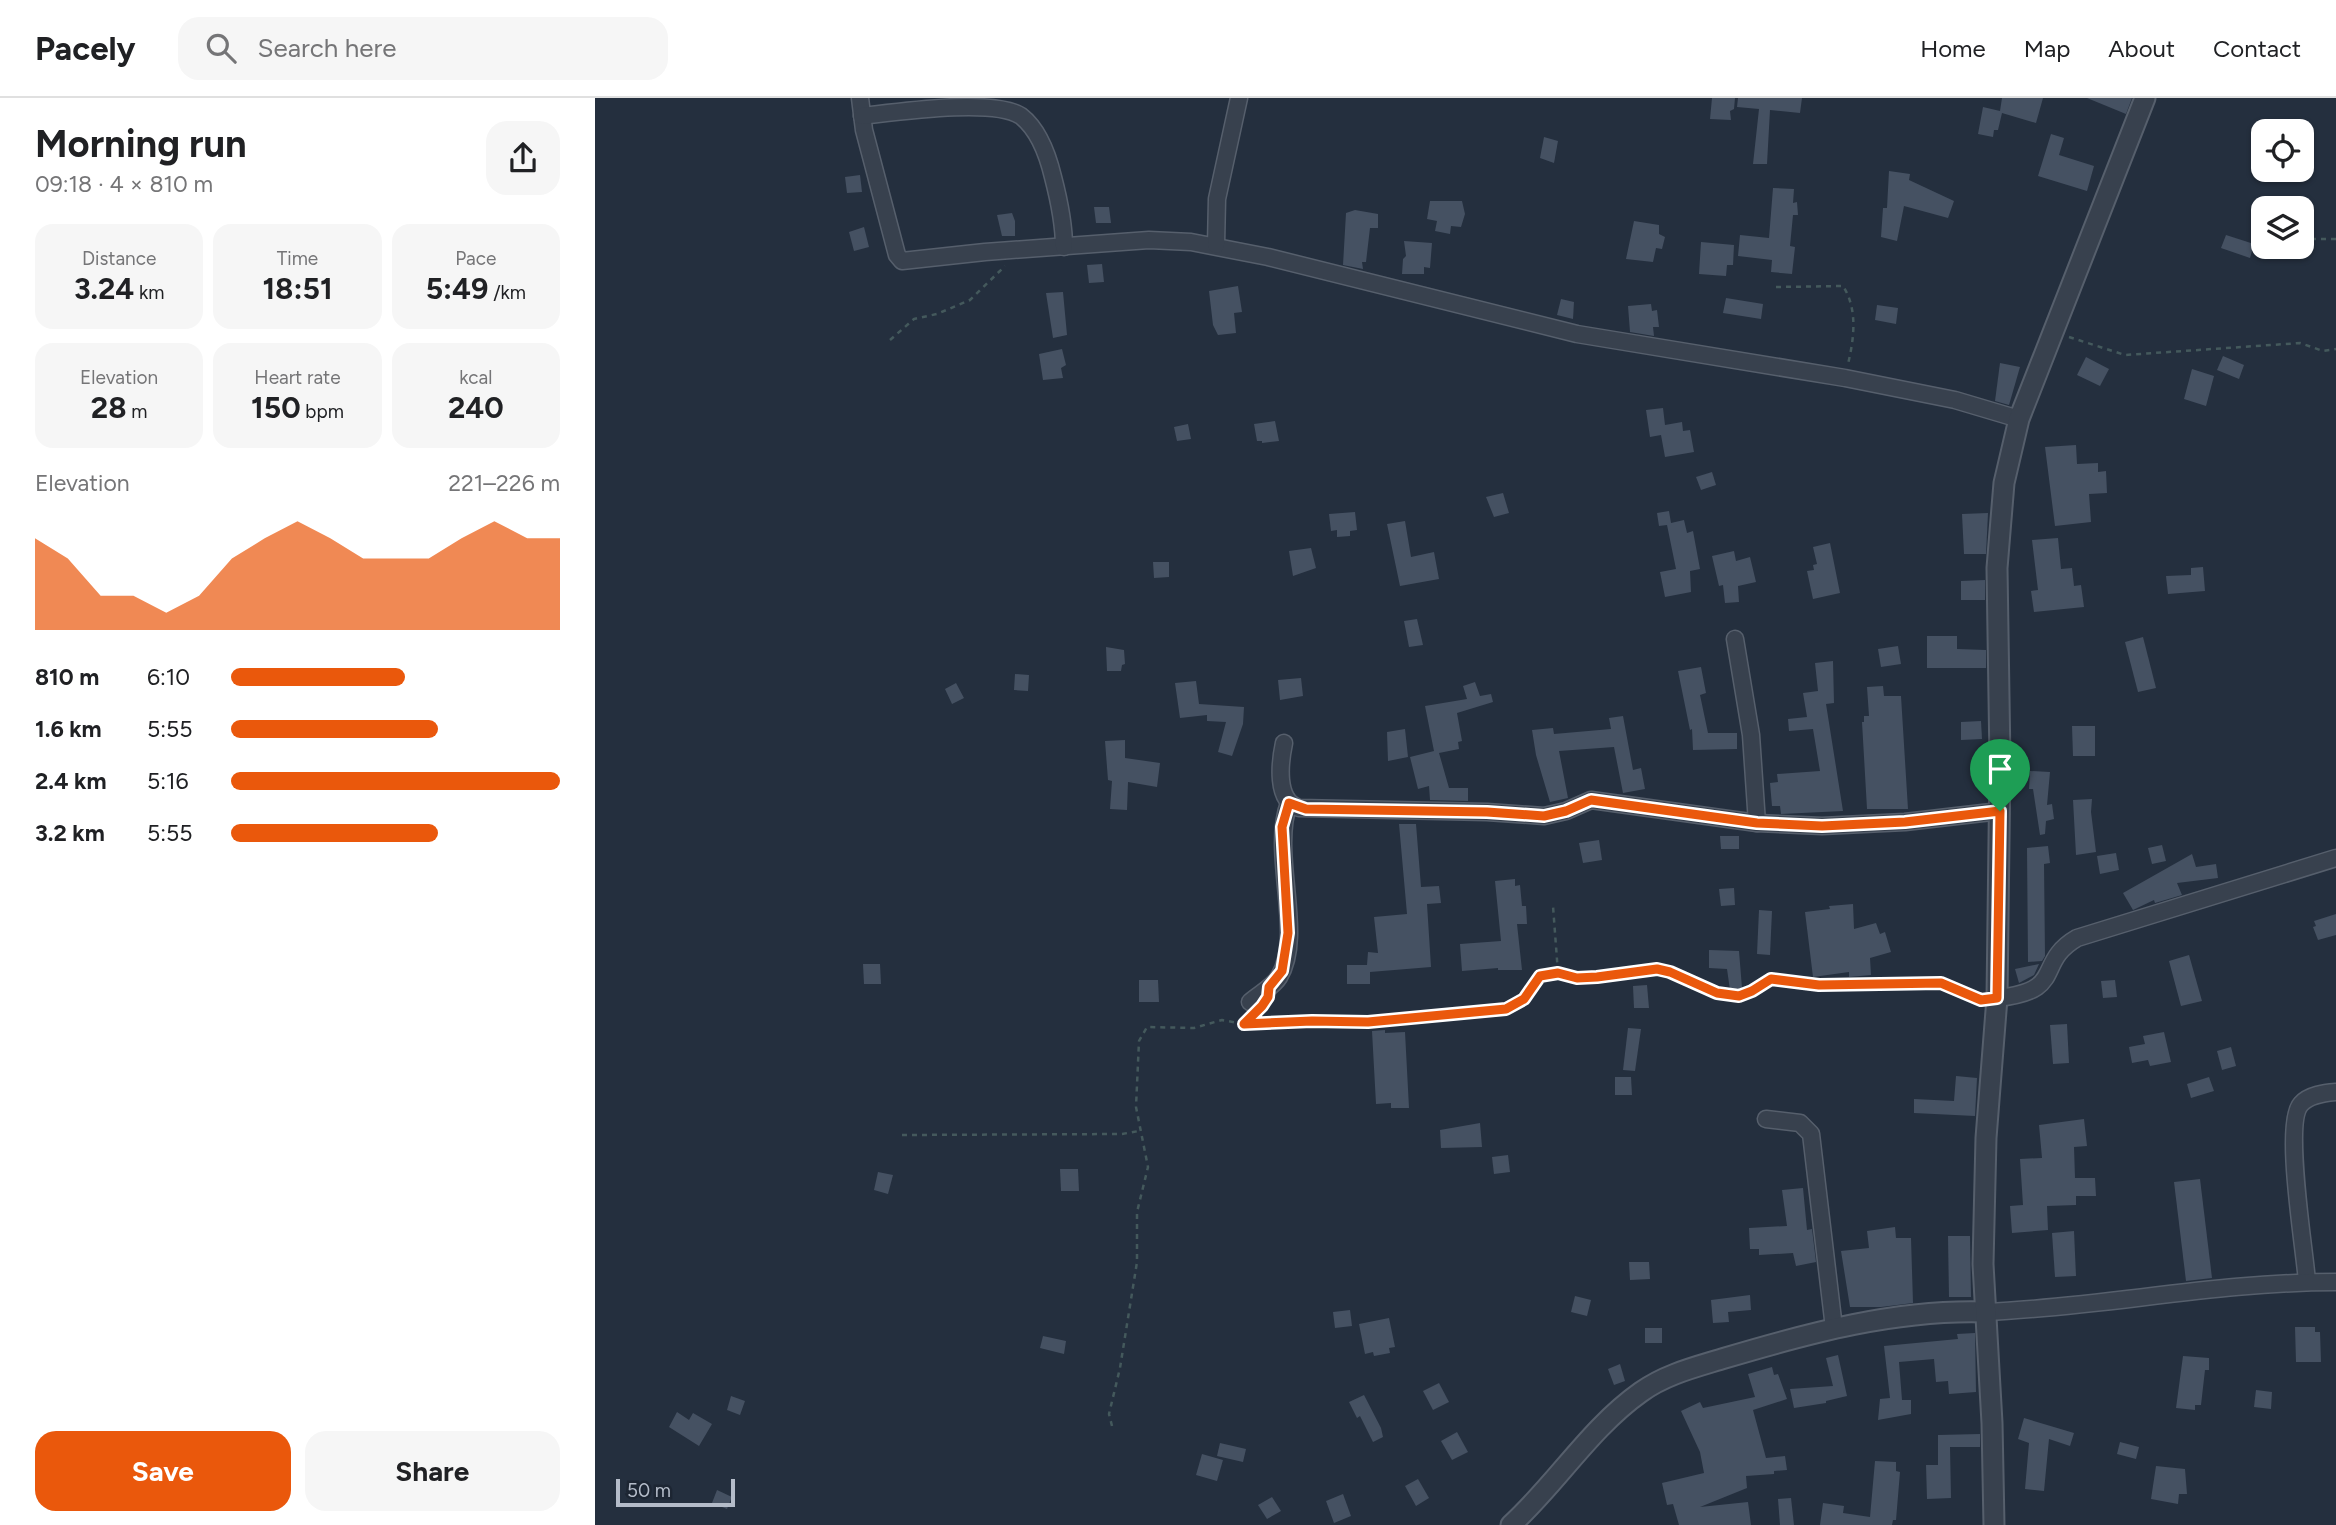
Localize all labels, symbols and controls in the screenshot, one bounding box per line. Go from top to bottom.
search box [178,17,668,80]
text: Pacely [35,29,136,68]
icon: search [202,29,240,67]
text: Search here [258,32,397,64]
text: Home [1920,34,1986,63]
text: Map [2024,34,2070,63]
text: About [2108,34,2175,63]
text: Contact [2213,34,2301,63]
map controls [2251,119,2314,259]
button: locate [2251,119,2314,182]
text: Morning run [35,121,247,167]
button: share [486,121,560,195]
text: 09:18 · 4 × 810 m [35,170,213,198]
button: layers [2251,196,2314,259]
text: Distance [82,247,156,270]
text: Time [277,247,318,270]
text: Pace [455,247,496,270]
text: 3.24 [74,270,134,307]
text: 18:51 [262,270,333,307]
text: 5:49 [426,270,489,307]
text: km [134,281,164,304]
text: /km [489,281,526,304]
text: Elevation [80,366,158,389]
text: Heart rate [254,366,341,389]
text: kcal [459,366,492,389]
text: 28 [91,389,127,426]
text: 150 [251,389,301,426]
text: 240 [448,389,504,426]
text: m [127,400,147,423]
text: bpm [301,400,344,423]
text: Elevation [35,469,130,497]
text: 221–226 m [448,469,560,497]
text: 810 m [35,663,99,691]
text: 6:10 [147,663,190,691]
text: 1.6 km [35,715,102,743]
text: 5:55 [147,715,193,743]
pin [1970,739,2030,811]
icon: arrive [1981,750,2019,788]
text: 2.4 km [35,767,106,795]
text: 5:16 [147,767,189,795]
text: 3.2 km [35,819,105,847]
text: 5:55 [147,819,193,847]
button: Save [35,1431,291,1511]
button: Share [305,1431,560,1511]
scale bar [616,1476,735,1508]
text: 50 m [627,1479,671,1502]

